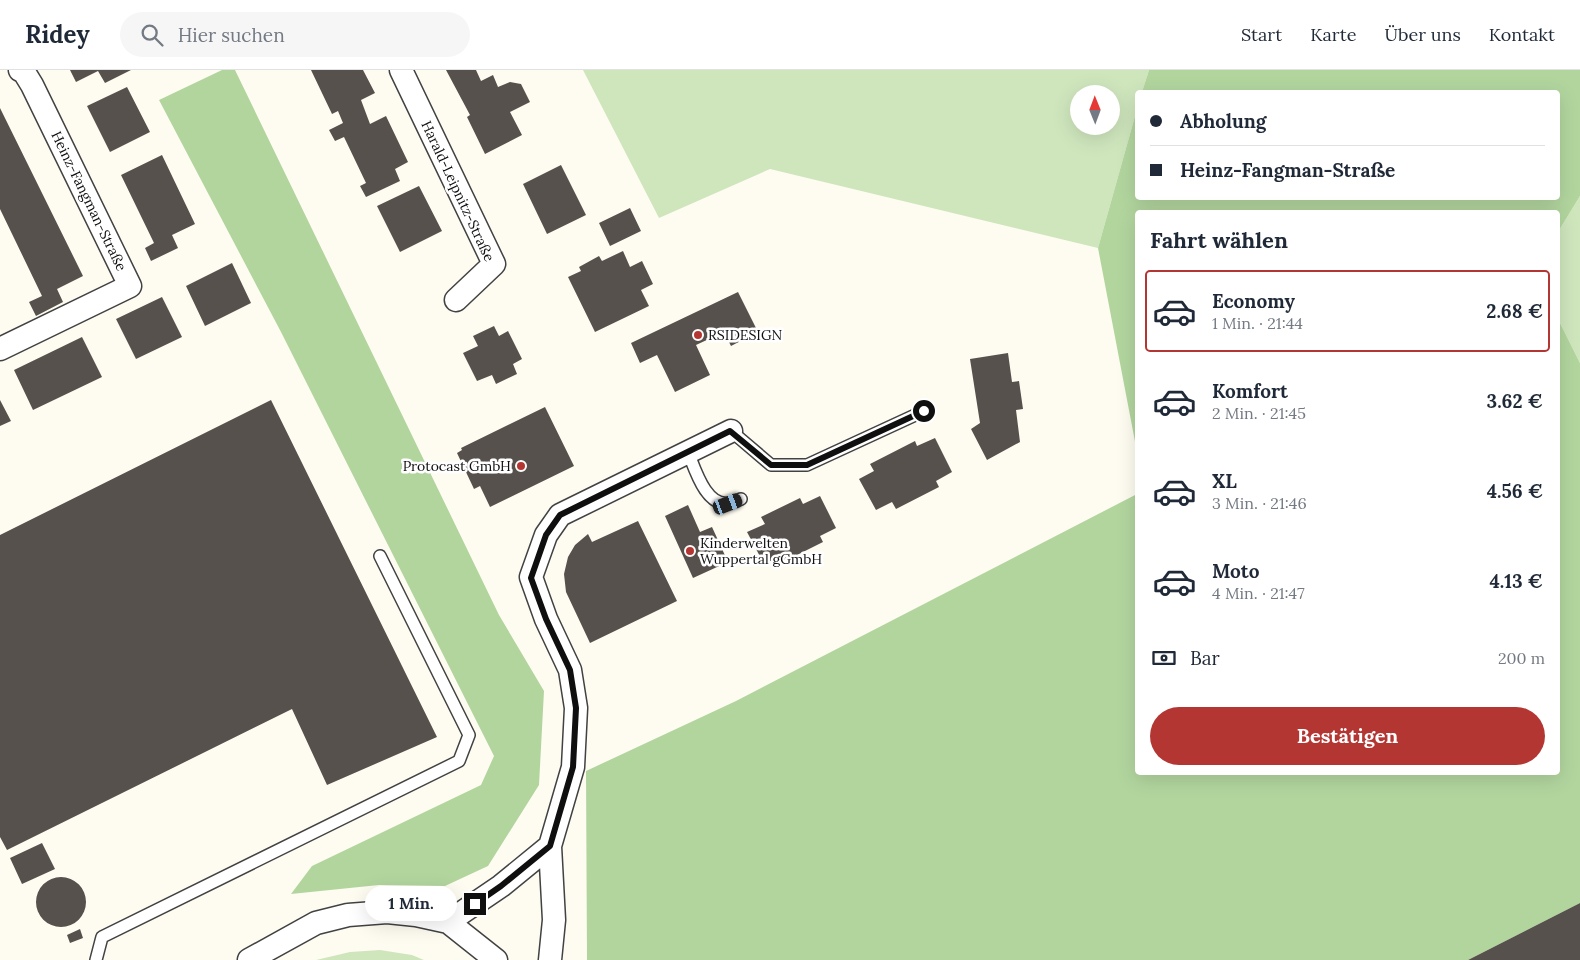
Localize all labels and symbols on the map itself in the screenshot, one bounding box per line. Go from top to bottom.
north arrow [1070,85,1120,135]
street label: Harald-Leipnitz-Straße [417,118,499,265]
street label: Heinz-Fangman-Straße [47,128,131,274]
place label: RSIDESIGN [708,326,783,344]
marker: RSIDESIGN [692,329,704,341]
route start [913,400,935,422]
place label: Protocast GmbH [403,457,511,475]
marker: Protocast GmbH [515,460,527,472]
car [711,492,744,516]
place label: Kinderwelten Wuppertal gGmbH [700,534,822,568]
marker: Kinderwelten Wuppertal gGmbH [684,545,696,557]
callout: 1 Min. [365,886,458,922]
route end [464,893,486,915]

